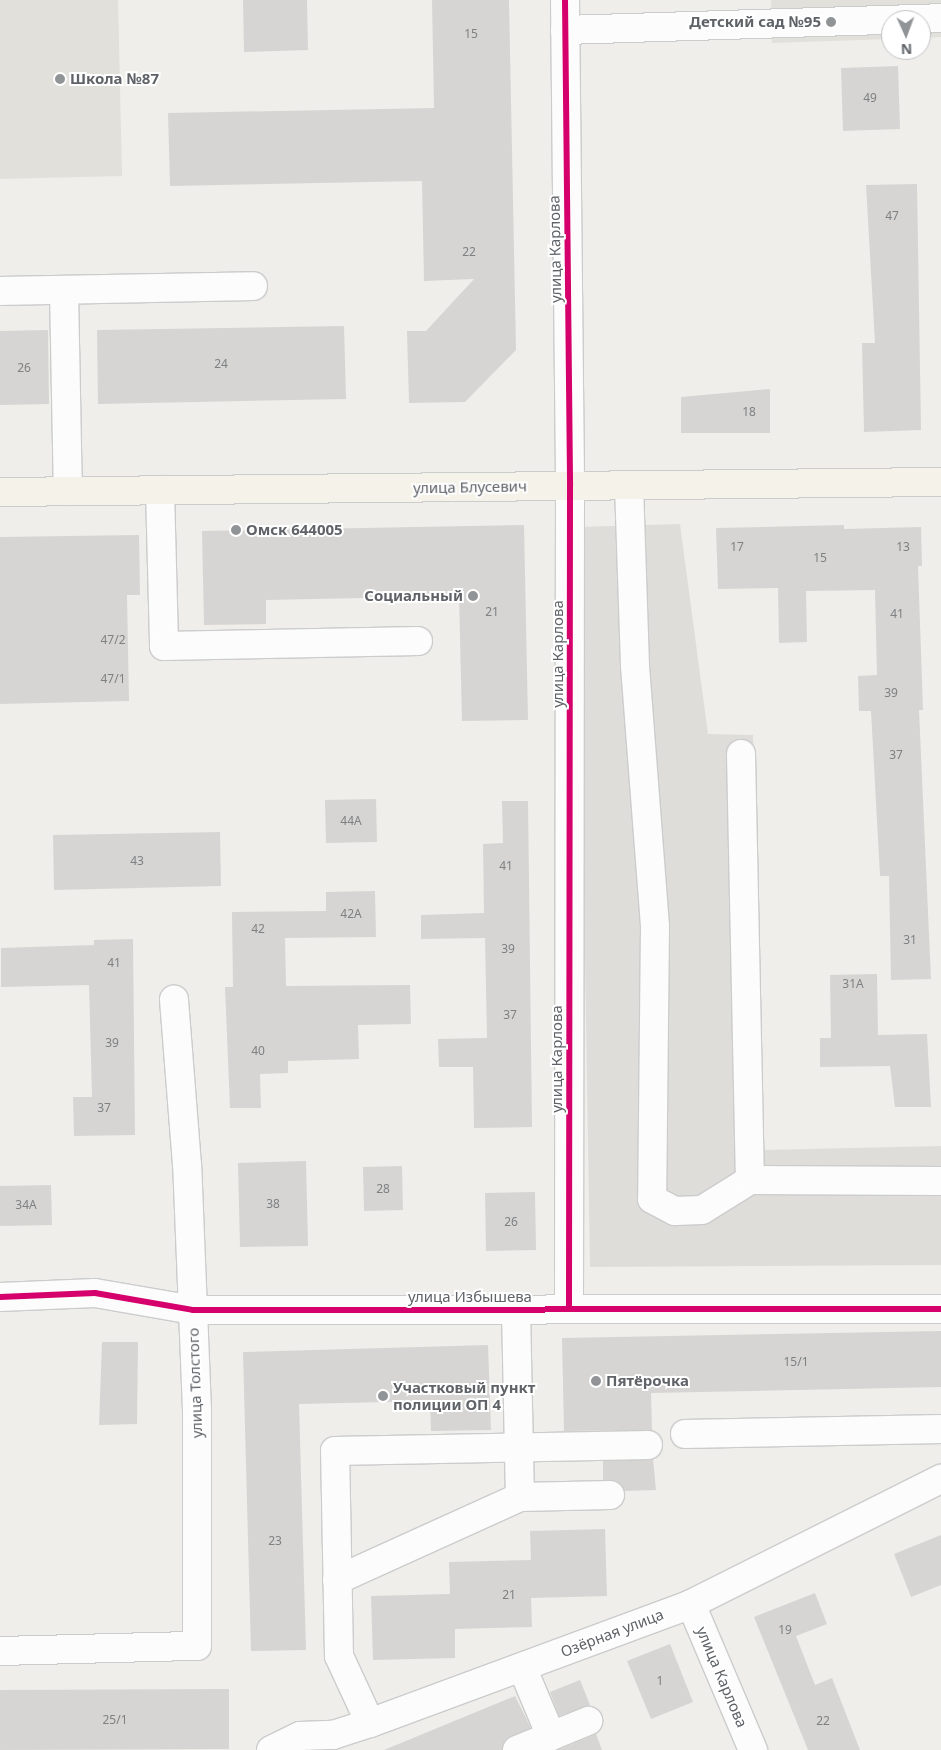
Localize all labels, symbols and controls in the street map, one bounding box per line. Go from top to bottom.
north arrow [881,10,931,60]
place label: Детский сад №95 [689,13,821,31]
marker: Детский сад №95 [825,16,837,28]
house number: 15 [464,27,478,41]
text: N [900,40,913,59]
place label: Школа №87 [70,70,159,88]
marker: Школа №87 [54,73,66,85]
house number: 49 [863,91,877,105]
street label: улица Карлова [545,195,565,303]
house number: 47 [885,209,899,223]
house number: 22 [462,245,476,259]
house number: 24 [214,357,228,371]
house number: 26 [17,361,31,375]
house number: 18 [742,405,756,419]
street label: улица Блусевич [413,477,527,497]
place label: Омск 644005 [246,521,343,539]
marker: Омск 644005 [230,524,242,536]
house number: 17 [730,540,744,554]
house number: 13 [896,540,910,554]
house number: 15 [813,551,827,565]
place label: Социальный [364,587,463,605]
marker: Социальный [467,590,479,602]
street label: улица Карлова [549,600,567,708]
house number: 21 [485,605,499,619]
house number: 41 [890,607,904,621]
house number: 47/2 [100,633,126,647]
house number: 47/1 [100,672,126,686]
house number: 39 [884,686,898,700]
house number: 37 [889,748,903,762]
house number: 44А [340,814,362,828]
house number: 43 [130,854,144,868]
house number: 41 [499,859,513,873]
house number: 42А [340,907,362,921]
house number: 42 [251,922,265,936]
house number: 31 [903,933,917,947]
house number: 39 [501,942,515,956]
house number: 41 [107,956,121,970]
house number: 31А [842,977,864,991]
street label: улица Карлова [548,1005,566,1113]
house number: 37 [503,1008,517,1022]
house number: 39 [105,1036,119,1050]
house number: 40 [251,1044,265,1058]
house number: 37 [97,1101,111,1115]
house number: 28 [376,1182,390,1196]
house number: 38 [266,1197,280,1211]
house number: 34А [15,1198,37,1212]
house number: 26 [504,1215,518,1229]
street label: улица Избышева [408,1288,532,1306]
street label: улица Толстого [184,1328,206,1438]
house number: 15/1 [783,1355,809,1369]
place label: Пятёрочка [606,1372,689,1390]
marker: Пятёрочка [590,1375,602,1387]
place label: Участковый пункт полиции ОП 4 [393,1378,535,1413]
marker: Участковый пункт полиции ОП 4 [377,1390,389,1402]
house number: 23 [268,1534,282,1548]
house number: 21 [502,1588,516,1602]
street label: Озёрная улица [558,1605,666,1661]
house number: 19 [778,1623,792,1637]
street label: улица Карлова [693,1624,751,1730]
house number: 1 [657,1674,663,1688]
house number: 25/1 [102,1713,128,1727]
house number: 22 [816,1714,830,1728]

